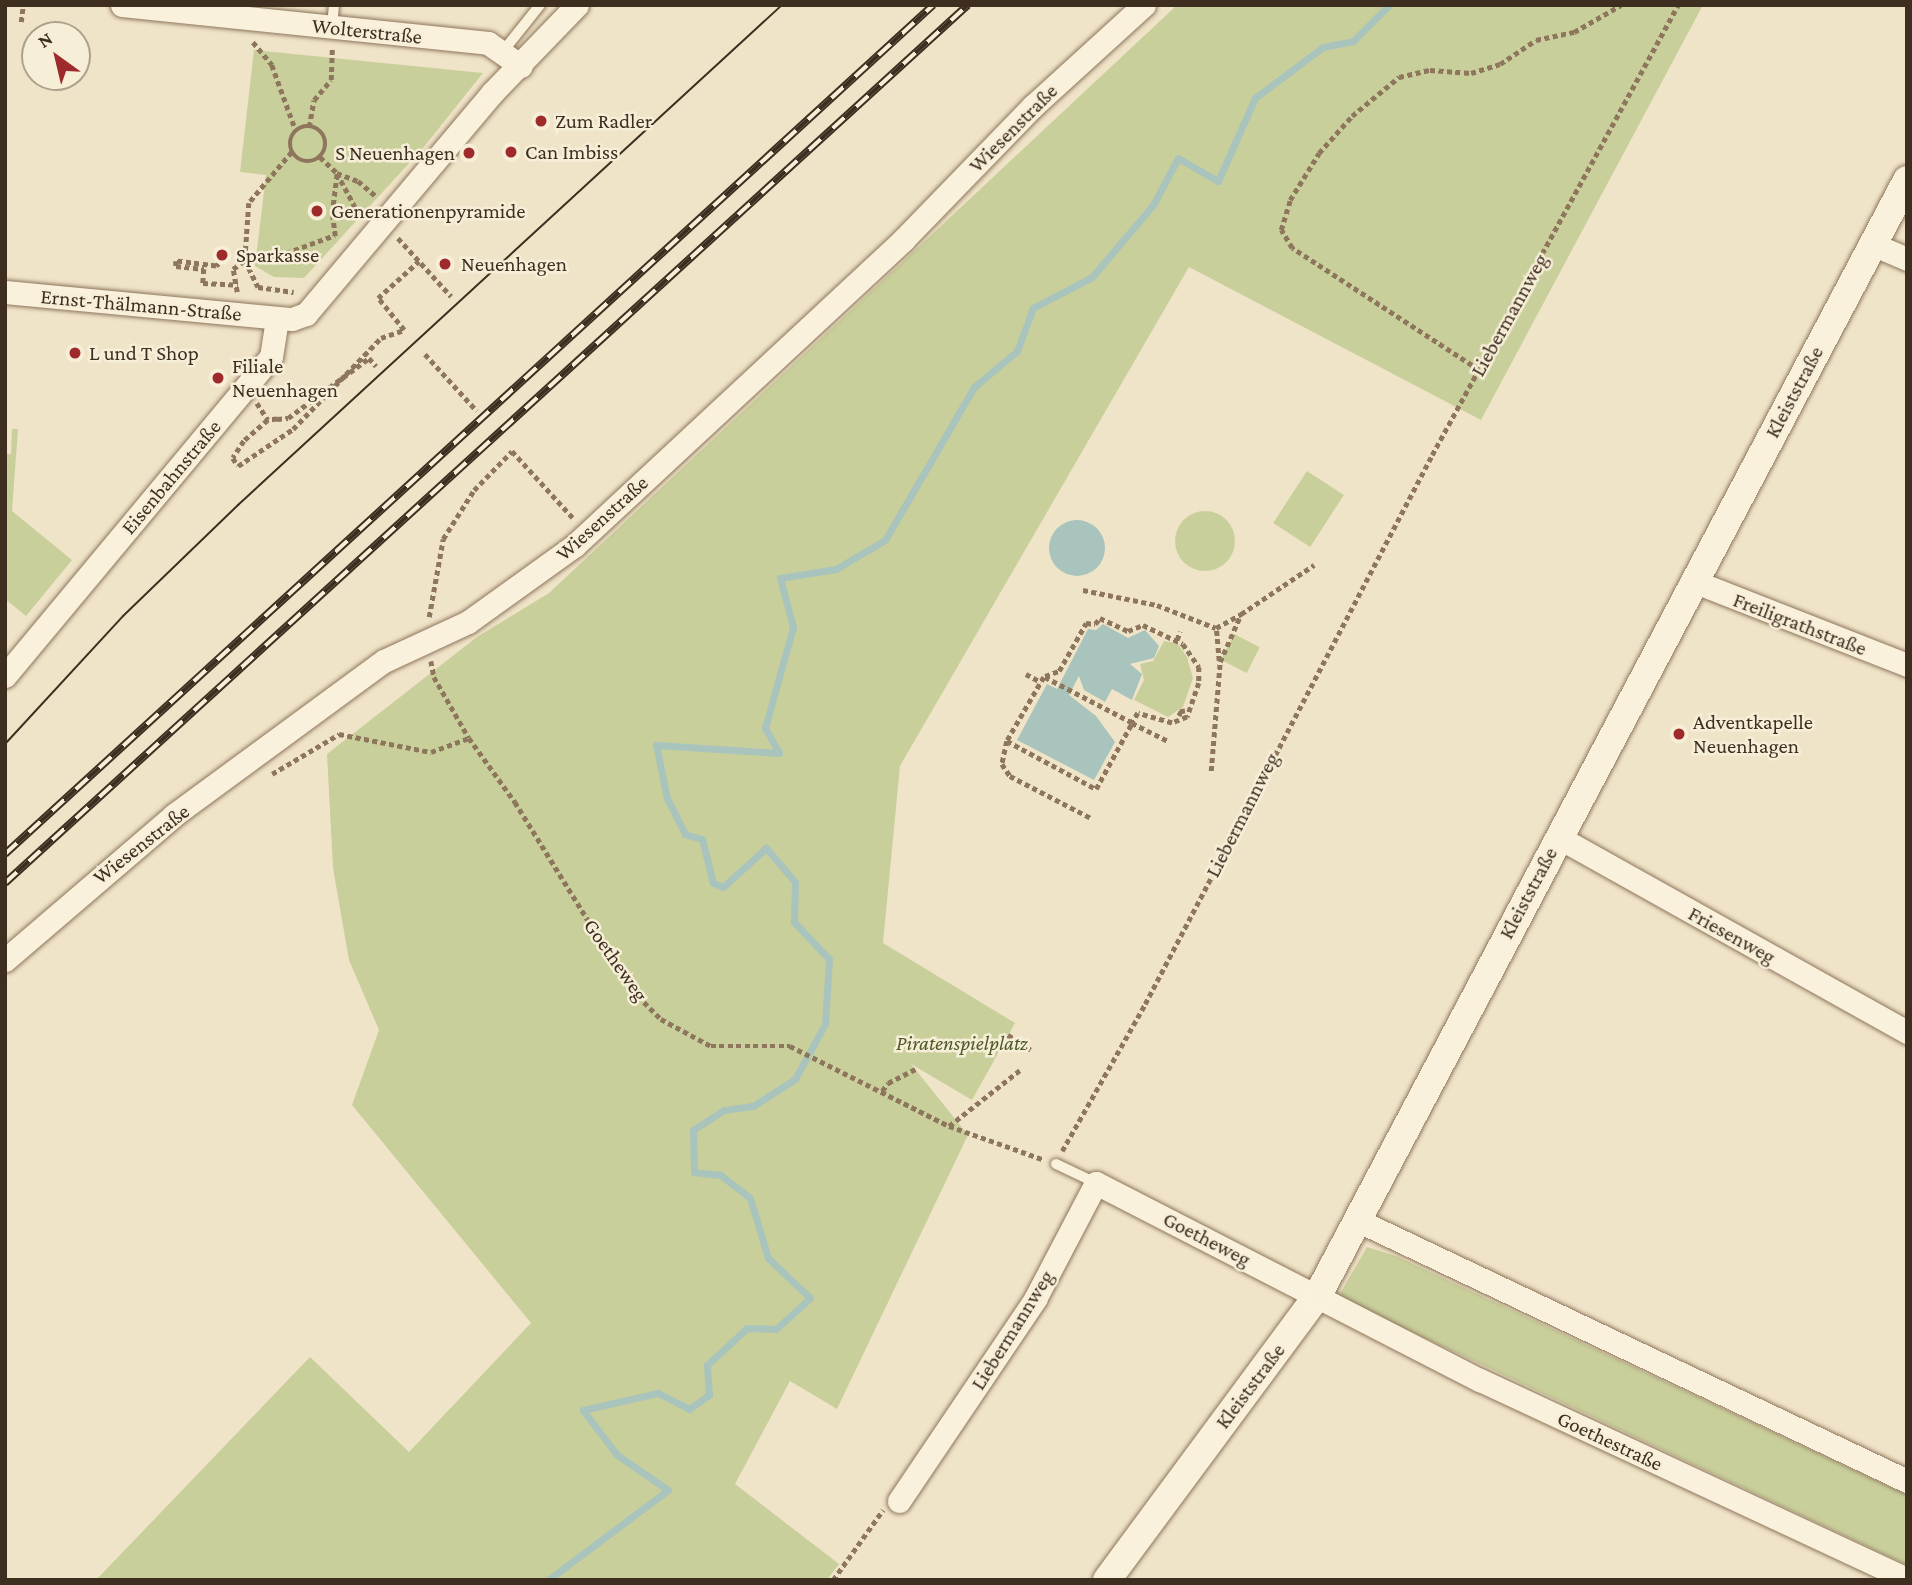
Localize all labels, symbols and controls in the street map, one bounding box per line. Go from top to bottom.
street label: Wolterstraße [311,13,423,49]
north arrow [21,21,91,91]
text: N [34,28,56,52]
street label: Wiesenstraße [963,78,1063,178]
place label: Zum Radler [555,108,652,134]
marker: Zum Radler [533,113,549,129]
place label: Can Imbiss [525,139,618,165]
place label: S Neuenhagen [335,140,455,166]
marker: Can Imbiss [503,144,519,160]
marker: S Neuenhagen [461,145,477,161]
place label: Generationenpyramide [331,198,526,224]
marker: Generationenpyramide [309,203,325,219]
place label: Sparkasse [236,242,319,268]
marker: Sparkasse [214,247,230,263]
street label: Liebermannweg [1465,249,1553,381]
place label: Neuenhagen [461,251,567,277]
marker: Neuenhagen [435,254,455,274]
street label: Ernst-Thälmann-Straße [39,284,243,326]
place label: L und T Shop [89,340,199,366]
street label: Kleiststraße [1759,342,1829,442]
marker: L und T Shop [67,345,83,361]
place label: Filiale Neuenhagen [232,353,338,403]
marker: Filiale Neuenhagen [210,370,226,386]
street label: Eisenbahnstraße [116,415,226,539]
street label: Wiesenstraße [551,470,653,566]
street label: Freiligrathstraße [1730,587,1870,661]
place label: Adventkapelle Neuenhagen [1693,709,1813,759]
marker: Adventkapelle Neuenhagen [1671,726,1687,742]
street label: Liebermannweg [1200,749,1284,881]
street label: Wiesenstraße [88,799,194,889]
street label: Kleiststraße [1493,843,1563,943]
street label: Friesenweg [1684,901,1780,969]
street label: Goetheweg [578,914,654,1006]
park label: Piratenspielplatz [896,1030,1028,1056]
street label: Goetheweg [1159,1206,1255,1272]
street label: Liebermannweg [965,1266,1059,1394]
street label: Kleiststraße [1210,1338,1290,1434]
street label: Goethestraße [1553,1406,1667,1476]

